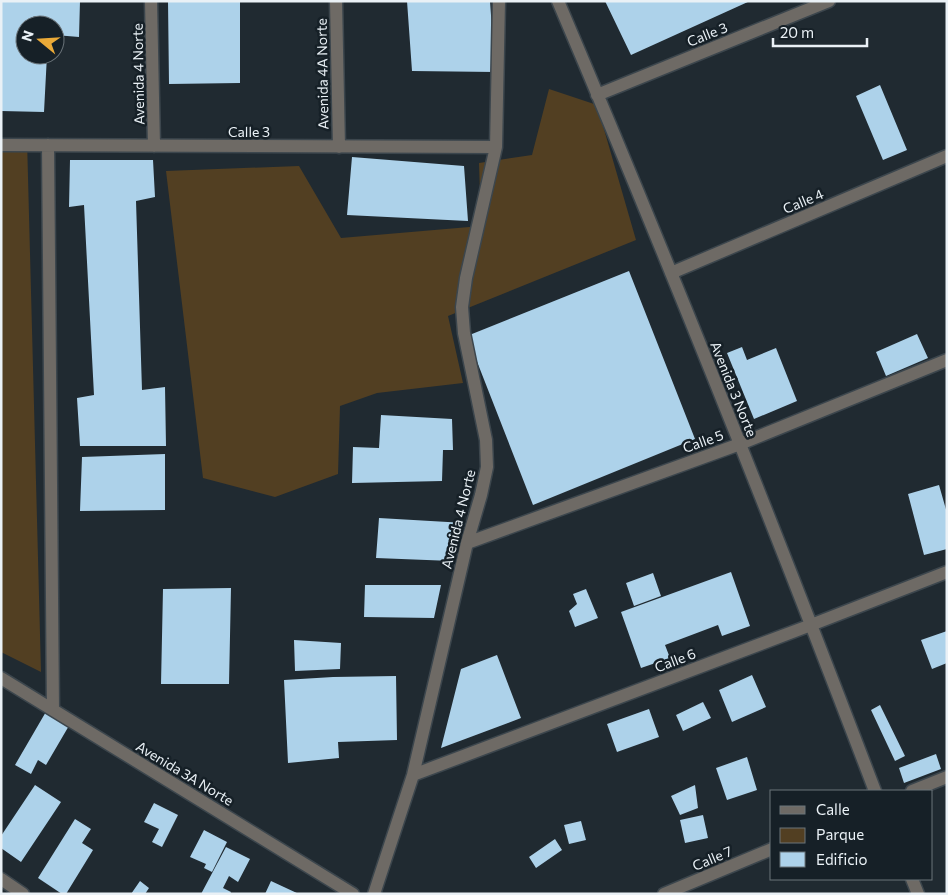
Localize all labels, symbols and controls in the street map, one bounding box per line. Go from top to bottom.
north arrow [15,15,65,65]
scale bar [773,15,867,47]
street label: Avenida 4A Norte [313,18,331,130]
street label: Calle 3 [684,18,730,50]
street label: Avenida 4 Norte [129,23,147,125]
text: 20 m [780,23,814,41]
text: N [17,28,37,43]
street label: Calle 3 [228,123,270,140]
street label: Calle 4 [780,185,826,217]
street label: Avenida 3 Norte [707,339,761,439]
street label: Calle 5 [680,426,726,456]
street label: Avenida 4 Norte [437,468,479,570]
street label: Calle 6 [652,644,698,676]
street label: Avenida 3A Norte [133,737,237,809]
legend [770,790,933,880]
text: Calle [816,800,850,818]
text: Parque [816,825,864,843]
street label: Calle 7 [690,842,734,874]
text: Edificio [816,850,867,868]

